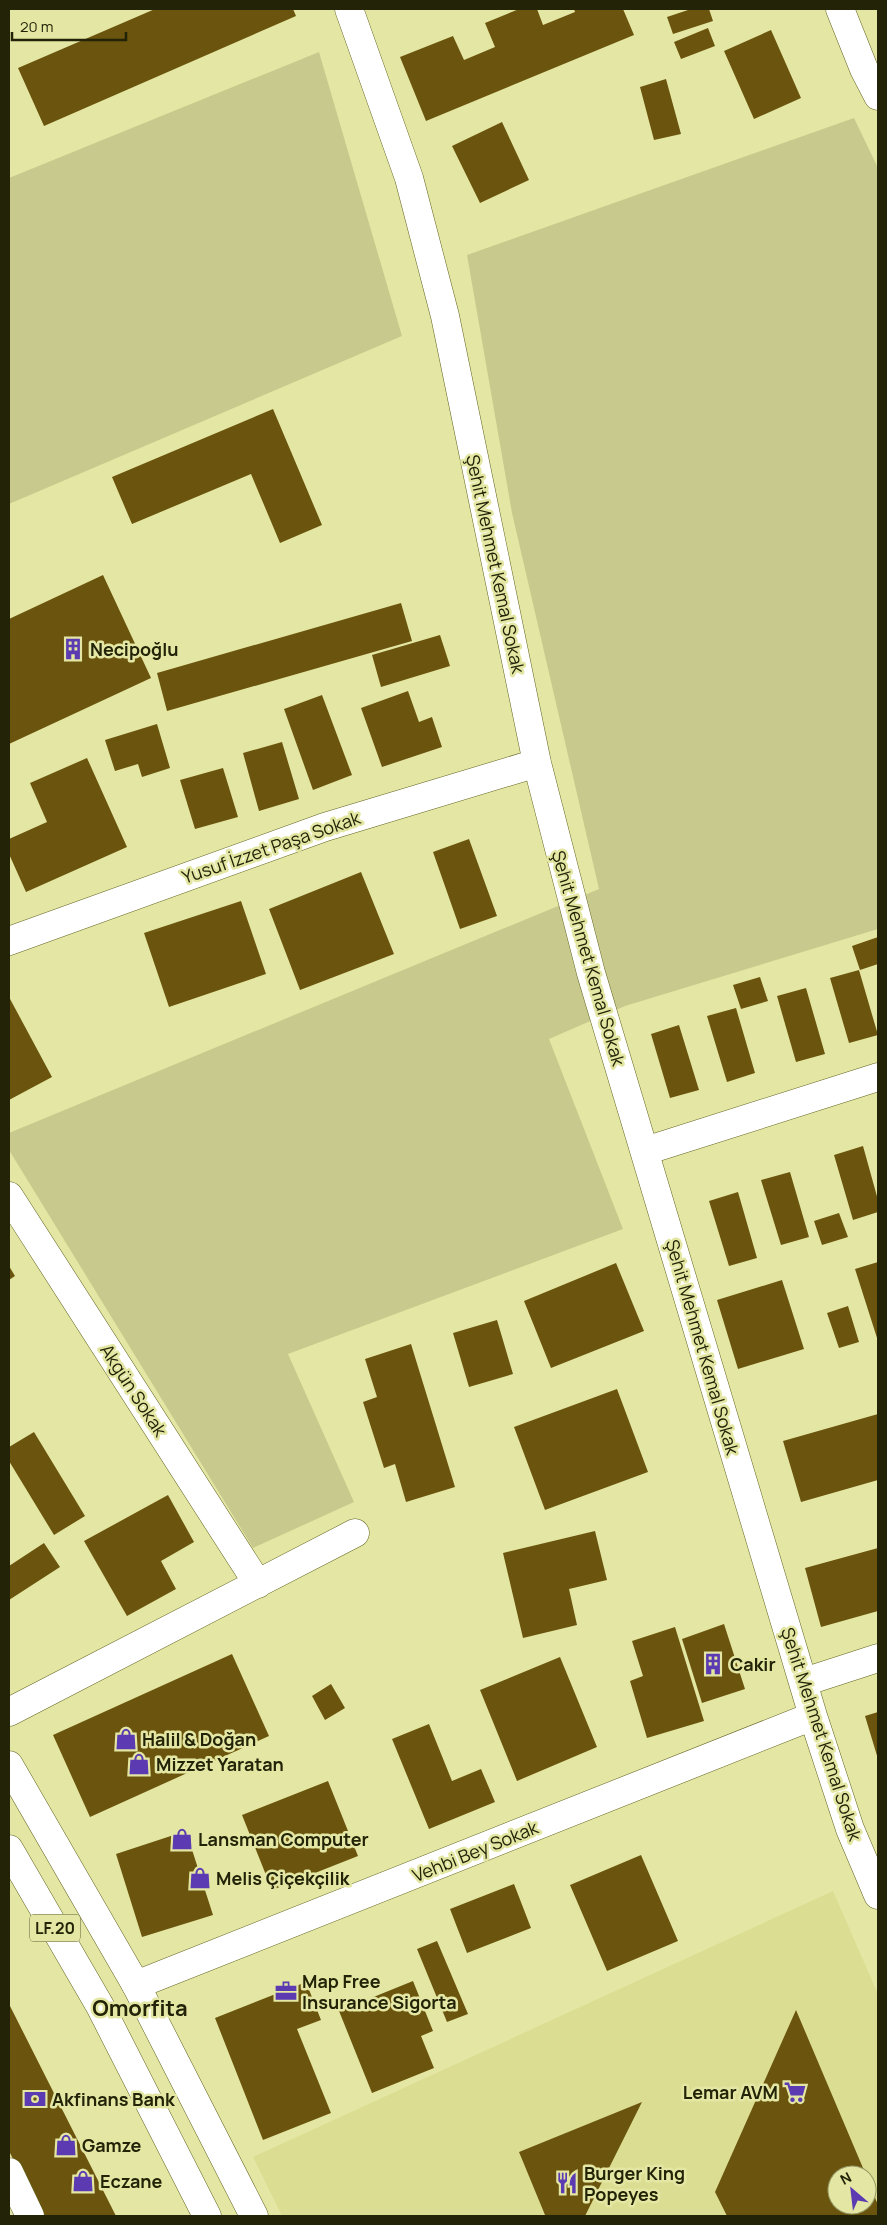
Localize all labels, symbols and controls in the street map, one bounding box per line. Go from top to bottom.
scale bar [12,10,126,42]
text: 20 m [20,16,53,37]
street label: Şehit Mehmet Kemal Sokak [461,452,531,677]
building icon: Necipoğlu [60,636,86,662]
place label: Necipoğlu [90,637,179,661]
street label: Yusuf İzzet Paşa Sokak [179,805,364,889]
street label: Şehit Mehmet Kemal Sokak [547,847,632,1070]
street label: Şehit Mehmet Kemal Sokak [661,1236,746,1459]
street label: Akgün Sokak [95,1339,173,1442]
street label: Şehit Mehmet Kemal Sokak [776,1624,868,1845]
building icon: Cakir [700,1651,726,1677]
place label: Cakir [730,1652,776,1676]
shop icon: Halil & Doğan [113,1726,139,1752]
place label: Halil & Doğan [142,1727,256,1751]
shop icon: Mizzet Yaratan [126,1751,152,1777]
place label: Mizzet Yaratan [156,1752,284,1776]
street label: Vehbi Bey Sokak [409,1814,542,1887]
shop icon: Lansman Computer [169,1826,195,1852]
place label: Lansman Computer [198,1827,369,1851]
shop icon: Melis Çiçekçilik [187,1865,213,1891]
place label: Melis Çiçekçilik [216,1866,351,1890]
road number: LF.20 [30,1915,80,1942]
place label: Map Free Insurance Sigorta [302,1969,457,2014]
office icon: Map Free Insurance Sigorta [273,1978,299,2004]
district label: Omorfita [92,1993,188,2023]
supermarket icon: Lemar AVM [782,2079,808,2105]
place label: Lemar AVM [683,2080,778,2104]
bank icon: Akfinans Bank [22,2086,48,2112]
place label: Akfinans Bank [52,2087,176,2111]
shop icon: Gamze [53,2132,79,2158]
place label: Gamze [82,2133,142,2157]
place label: Burger King Popeyes [584,2161,685,2206]
north arrow [827,2165,877,2215]
text: N [837,2167,855,2189]
shop icon: Εczane [70,2168,96,2194]
place label: Εczane [100,2169,162,2193]
restaurant icon: Burger King Popeyes [554,2170,580,2196]

